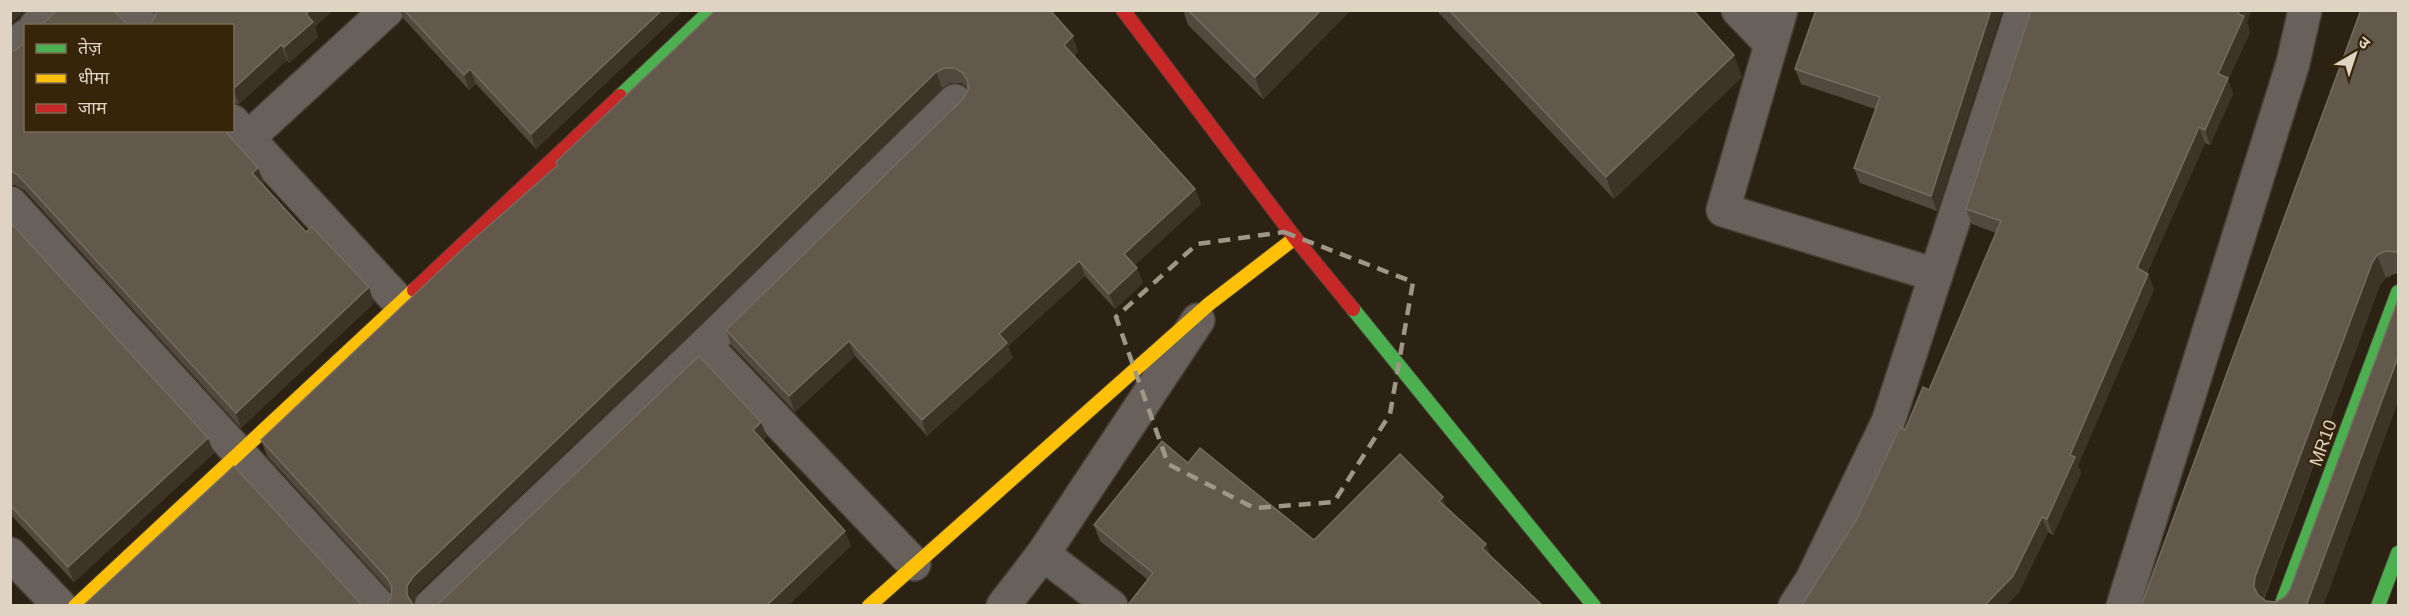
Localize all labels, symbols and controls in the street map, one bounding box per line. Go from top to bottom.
legend [24,24,234,132]
north arrow [2325,24,2385,84]
text: उ [2355,33,2374,53]
text: तेज़ [78,37,102,58]
text: धीमा [78,68,109,88]
text: जाम [78,98,108,118]
street label: MR10 [2305,417,2341,469]

